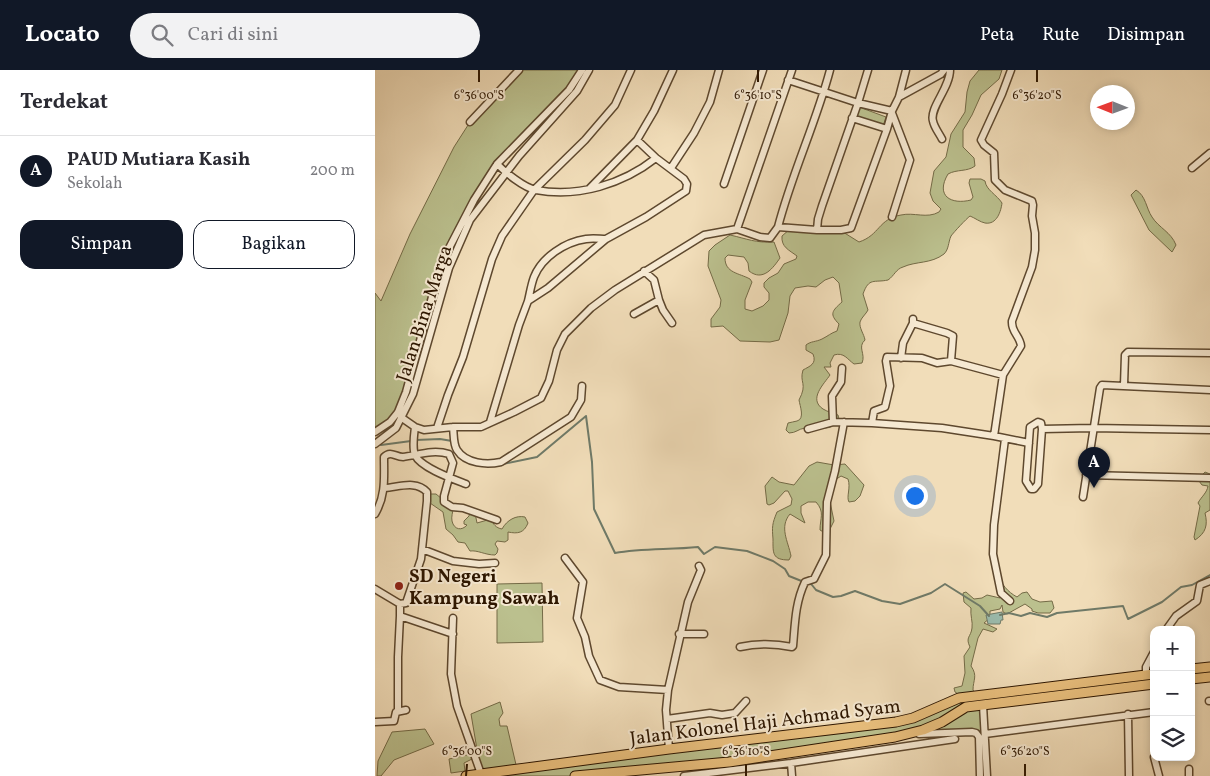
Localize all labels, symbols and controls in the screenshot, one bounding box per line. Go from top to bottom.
search box [130,13,480,58]
text: Locato [25,18,100,52]
icon: search [148,21,176,49]
text: Cari di sini [188,22,278,48]
text: Peta [980,23,1014,48]
text: Rute [1042,23,1079,48]
text: Disimpan [1107,23,1185,48]
north arrow [1090,85,1135,130]
text: Terdekat [20,88,108,117]
text: 6°36'00"S [454,88,504,104]
text: 6°36'10"S [734,88,782,104]
text: 6°36'20"S [1012,88,1062,104]
text: PAUD Mutiara Kasih [67,147,250,173]
text: A [30,160,42,182]
text: 200 m [310,160,355,182]
text: Sekolah [67,173,123,195]
button: Simpan [20,220,183,269]
button: Bagikan [193,220,355,269]
street label: Jalan Bina Marga [391,242,459,385]
pin: A [1078,447,1110,488]
your location [902,483,928,509]
place label: SD Negeri Kampung Sawah [409,564,560,612]
marker: SD Negeri Kampung Sawah [393,580,405,592]
map controls [1150,626,1195,761]
button: + [1150,626,1195,671]
button: − [1150,671,1195,716]
street label: Jalan Kolonel Haji Achmad Syam [628,693,902,752]
button: layers [1150,716,1195,761]
text: 6°36'00"S [442,744,492,760]
text: 6°36'10"S [722,744,770,760]
text: 6°36'20"S [1000,744,1050,760]

